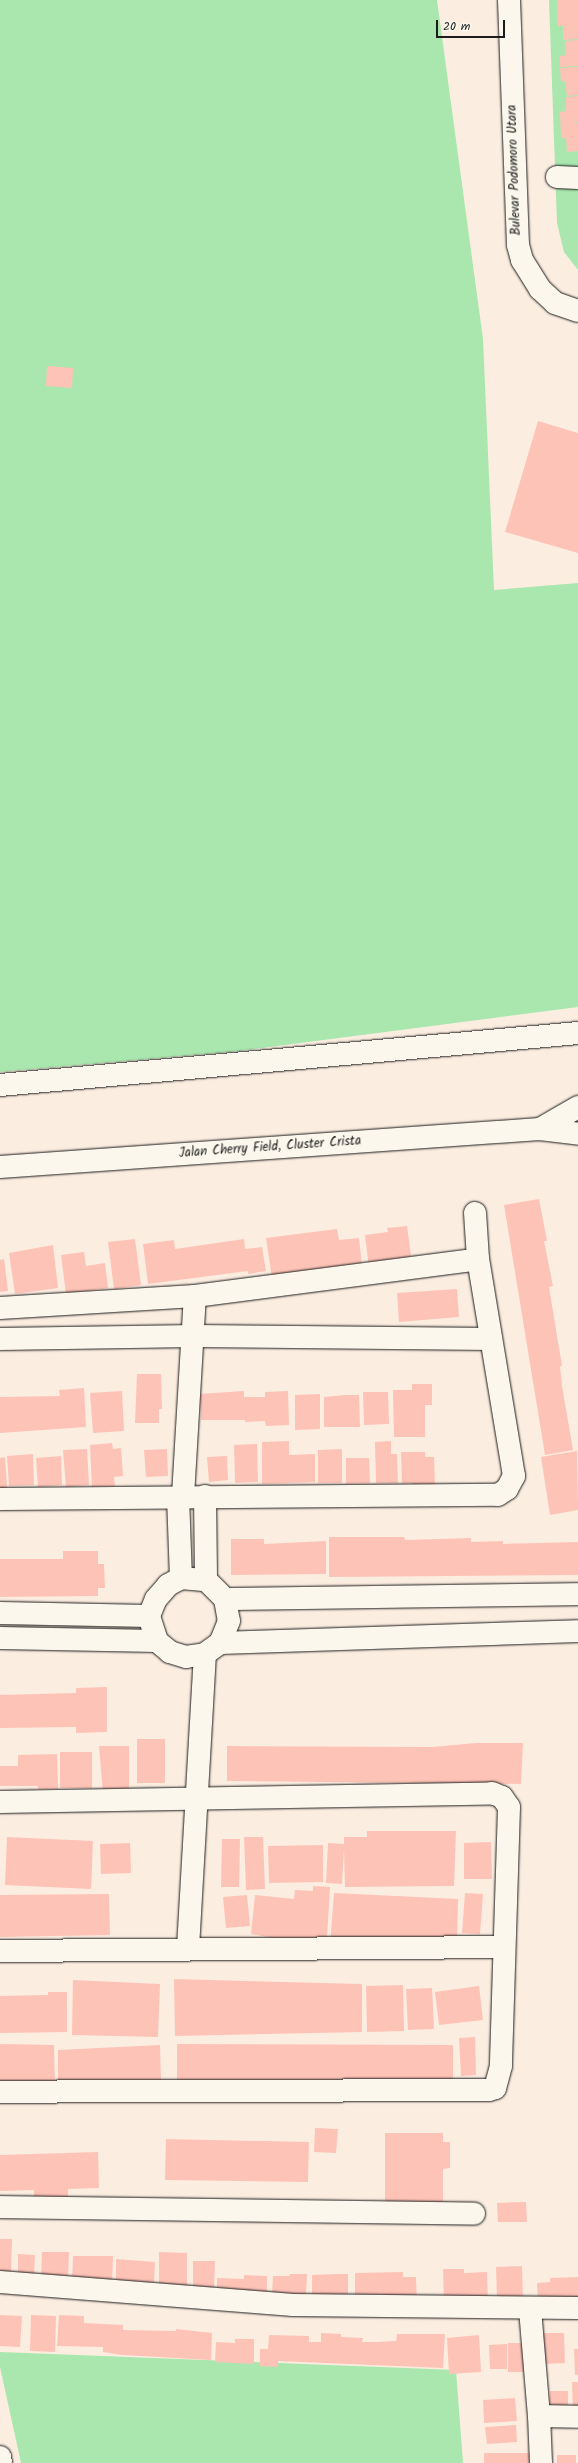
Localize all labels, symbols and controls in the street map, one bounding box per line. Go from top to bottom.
scale bar [438,12,507,38]
text: 20 m [443,17,470,36]
street label: Bulevar Podomoro Utara [505,104,525,236]
street label: Jalan Cherry Field, Cluster Crista [178,1134,362,1162]

